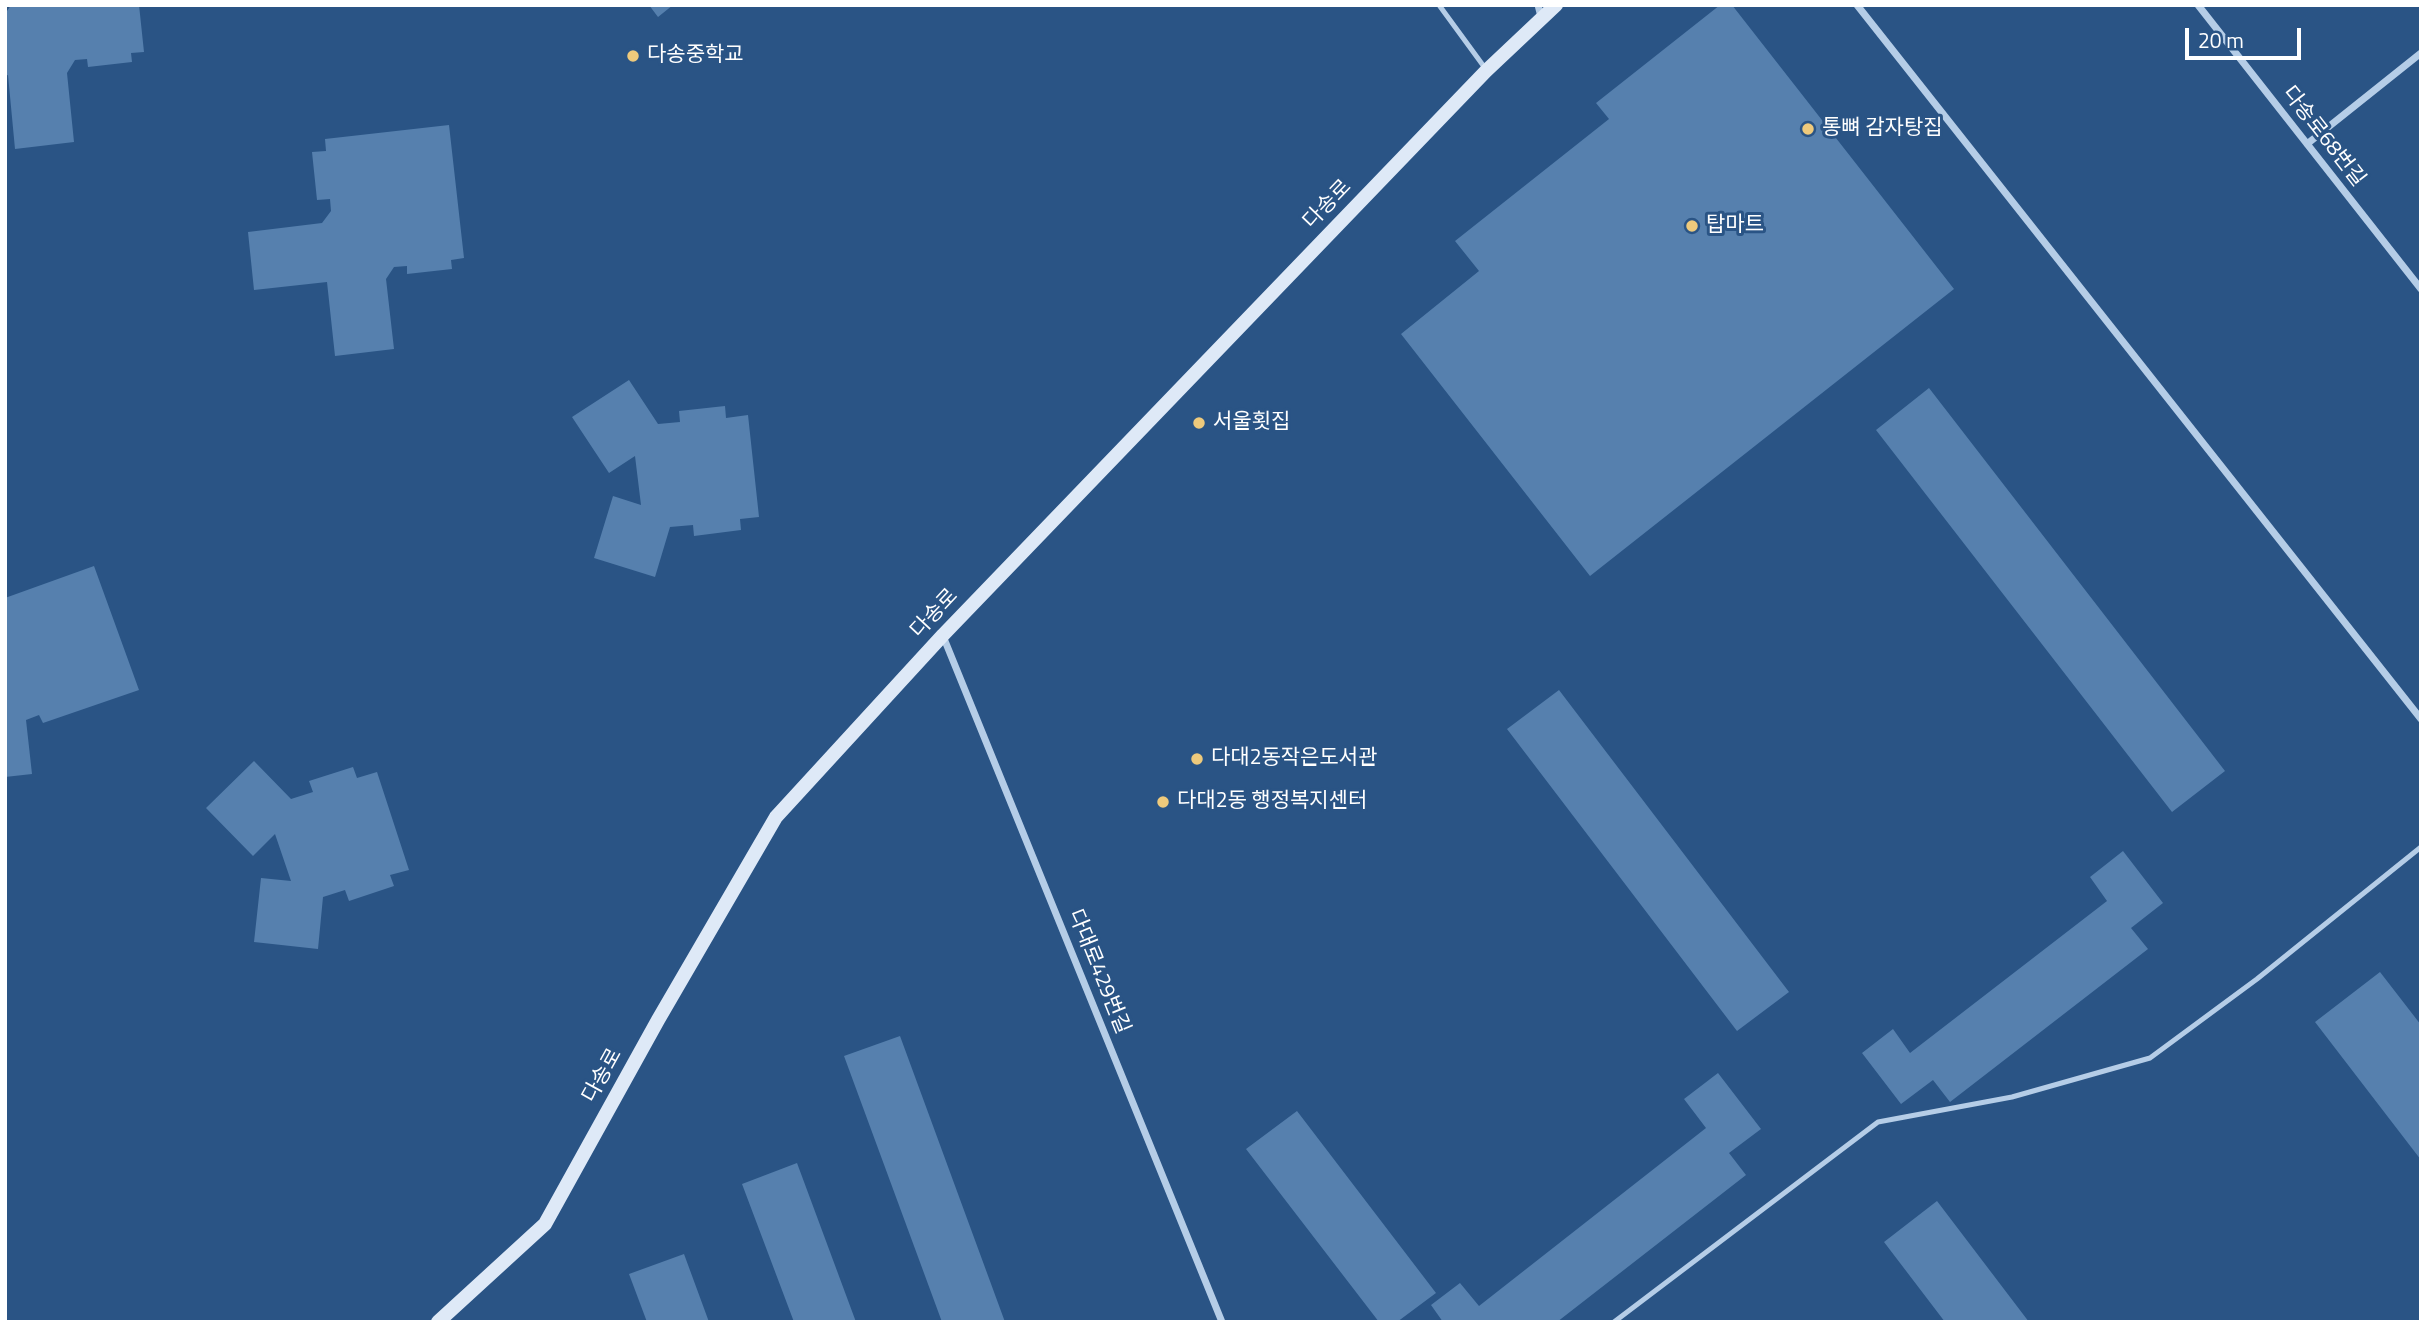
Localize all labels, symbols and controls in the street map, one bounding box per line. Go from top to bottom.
scale bar [2188,14,2304,58]
text: 20 m [2198,24,2244,56]
place label: 다송중학교 [647,43,744,69]
marker: 다송중학교 [625,48,641,64]
street label: 다송로68번길 [2276,82,2370,192]
place label: 통뼈 감자탕집 [1822,116,1943,142]
marker: 통뼈 감자탕집 [1800,121,1816,137]
street label: 다송로 [1299,175,1357,235]
place label: 탑마트 [1706,213,1764,239]
marker: 탑마트 [1684,218,1700,234]
place label: 서울횟집 [1213,410,1290,436]
marker: 서울횟집 [1191,415,1207,431]
street label: 다송로 [906,584,964,644]
place label: 다대2동작은도서관 [1211,746,1377,772]
marker: 다대2동작은도서관 [1189,751,1205,767]
place label: 다대2동 행정복지센터 [1177,789,1367,815]
marker: 다대2동 행정복지센터 [1155,794,1171,810]
street label: 다대로429번길 [1062,906,1134,1038]
street label: 다송로 [578,1045,628,1107]

